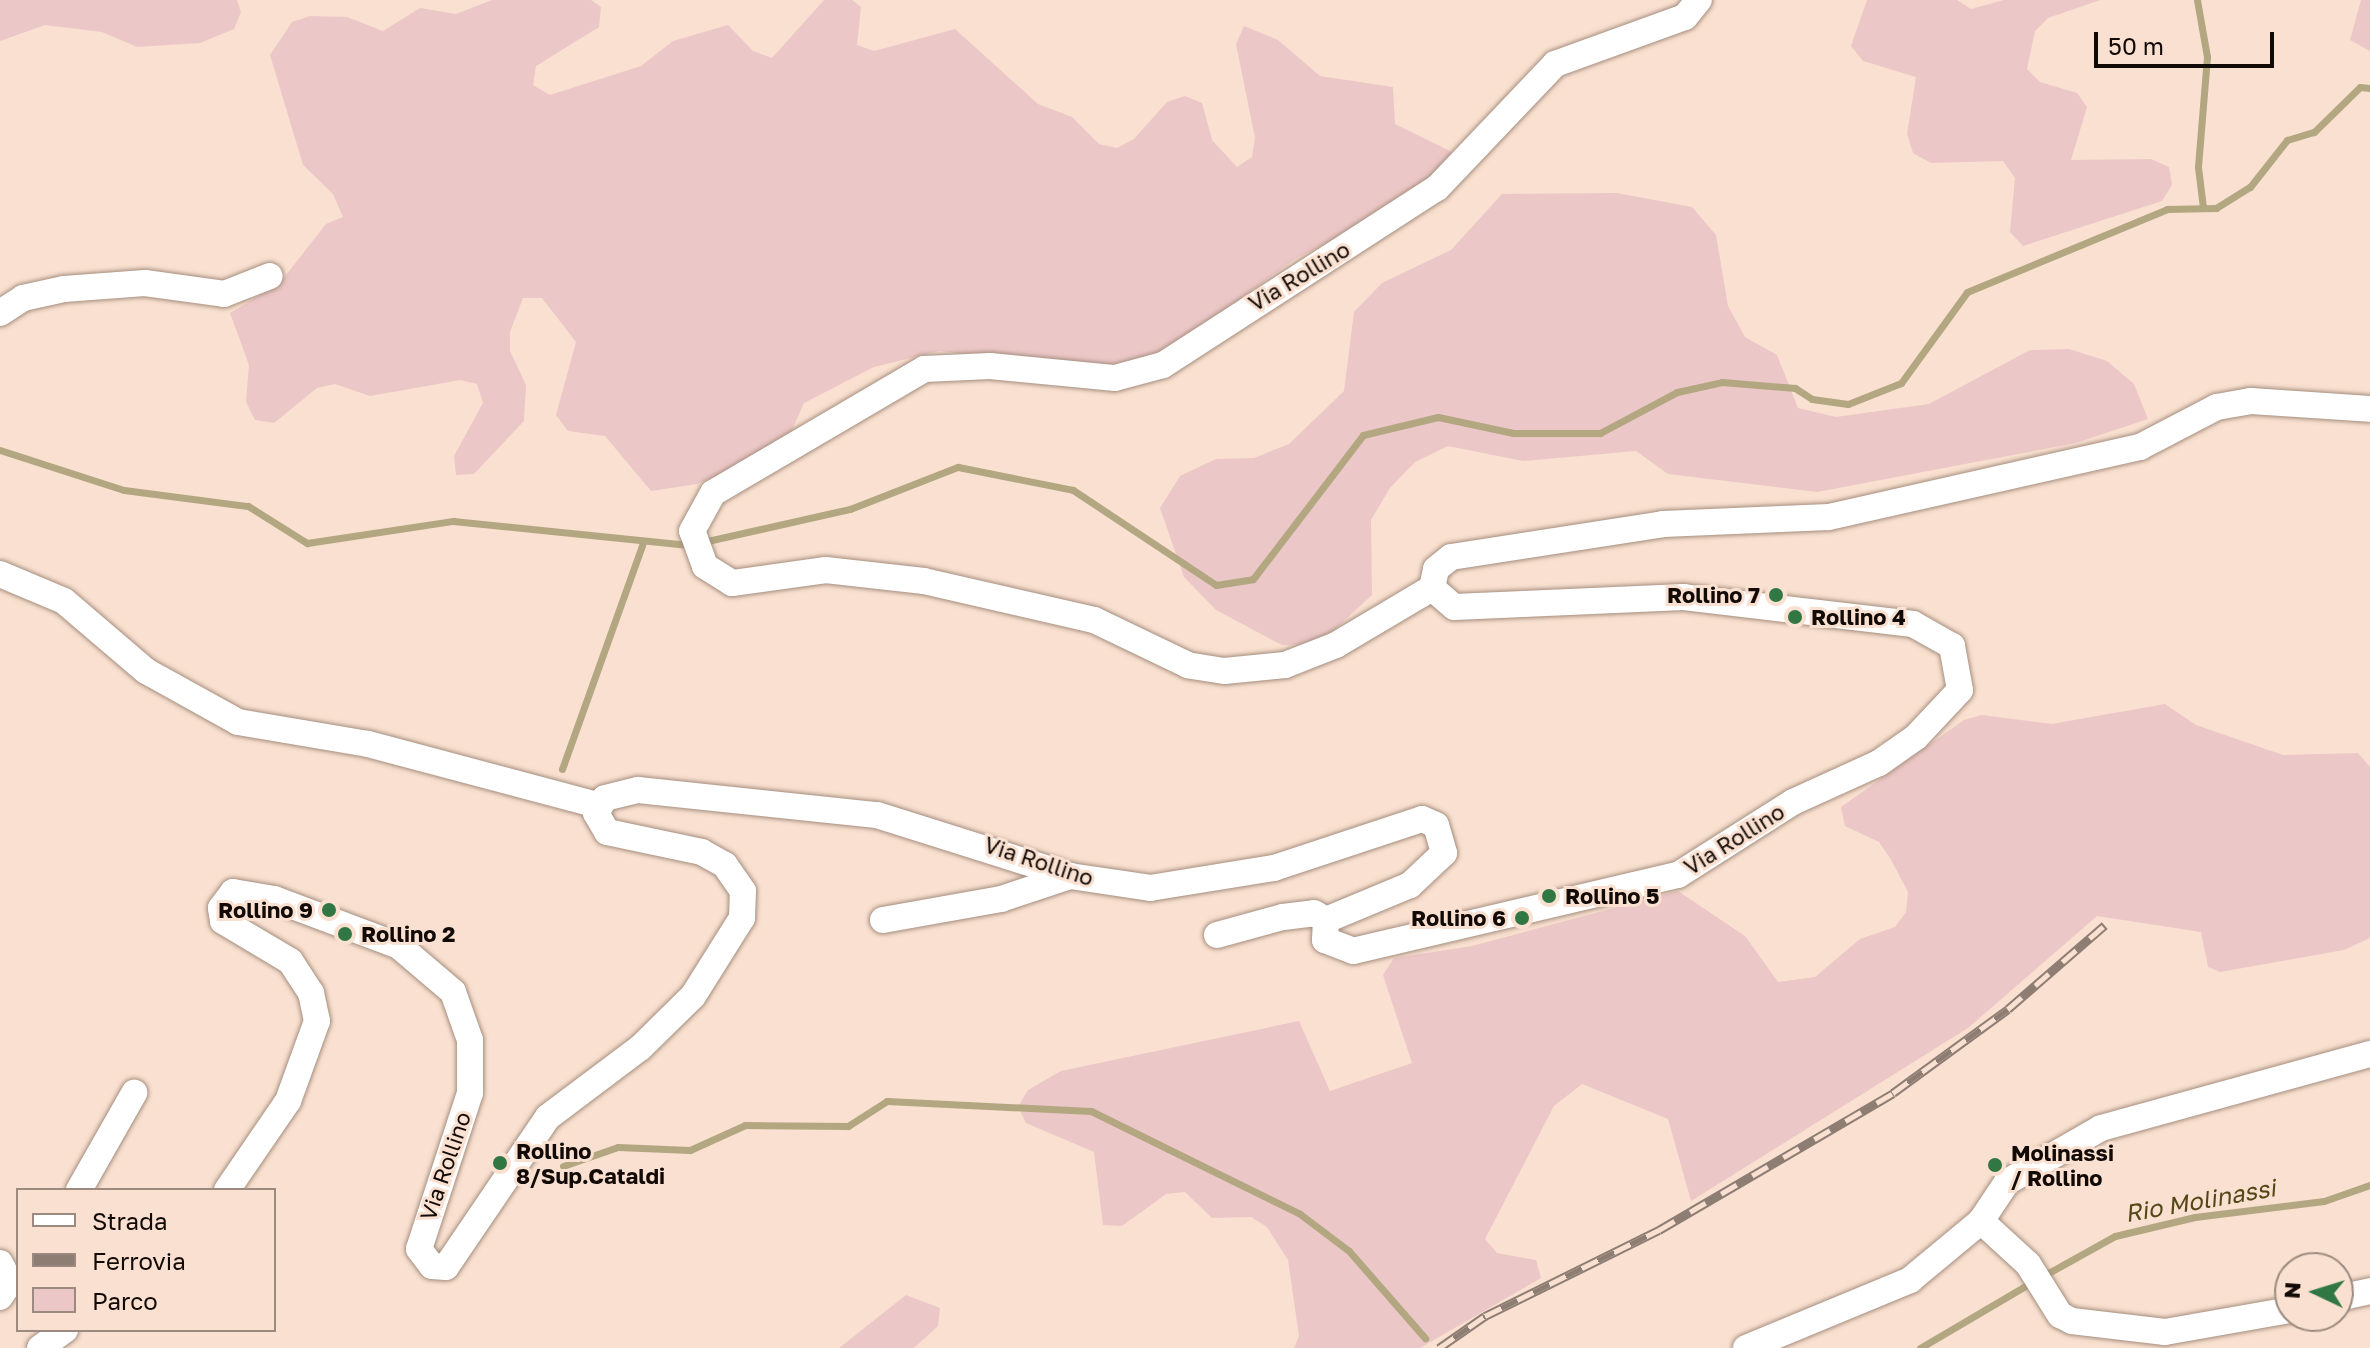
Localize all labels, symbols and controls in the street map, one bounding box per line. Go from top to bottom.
scale bar [2098,16,2278,66]
text: 50 m [2108,31,2164,60]
street label: Via Rollino [1244,236,1354,316]
place label: Rollino 7 [1667,582,1760,608]
marker: Rollino 7 [1767,586,1785,604]
place label: Rollino 4 [1811,604,1906,630]
marker: Rollino 4 [1786,608,1804,626]
street label: Via Rollino [1679,798,1789,880]
street label: Via Rollino [981,831,1097,891]
place label: Rollino 5 [1565,883,1659,909]
marker: Rollino 5 [1540,887,1558,905]
place label: Rollino 9 [218,897,313,923]
marker: Rollino 9 [320,901,338,919]
place label: Rollino 6 [1411,905,1506,931]
marker: Rollino 6 [1513,909,1531,927]
place label: Rollino 2 [361,921,455,947]
marker: Rollino 2 [336,925,354,943]
street label: Via Rollino [414,1108,476,1224]
place label: Rollino 8/Sup.Cataldi [516,1137,665,1188]
place label: Molinassi / Rollino [2011,1139,2114,1190]
marker: Rollino 8/Sup.Cataldi [491,1154,509,1172]
marker: Molinassi / Rollino [1986,1156,2004,1174]
water label: Rio Molinassi [2122,1173,2278,1227]
legend [16,1188,276,1332]
text: Strada [92,1206,167,1235]
text: Ferrovia [92,1246,186,1275]
north arrow [2274,1252,2354,1332]
text: N [2278,1281,2306,1300]
text: Parco [92,1286,158,1315]

